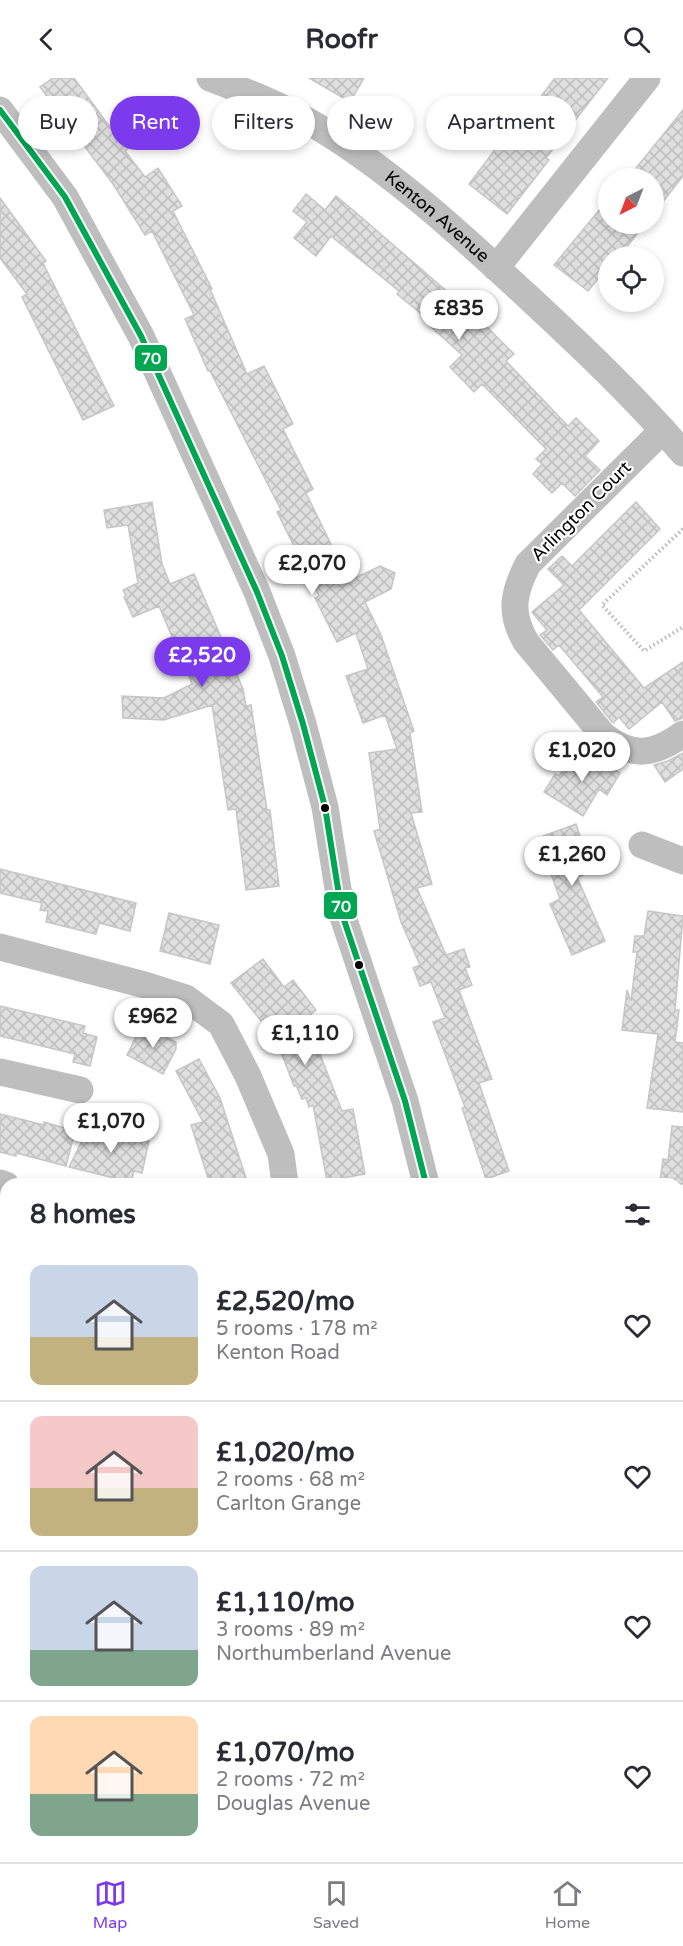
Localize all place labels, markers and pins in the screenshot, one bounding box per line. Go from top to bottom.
pin: £835 [423,290,495,341]
pin: £2,070 [263,545,361,596]
pin: £2,520 [153,637,251,688]
pin: £1,020 [533,732,631,783]
unlabelled marker [319,802,331,814]
pin: £1,260 [523,836,621,887]
unlabelled marker [353,959,365,971]
pin: £962 [117,998,189,1049]
pin: £1,110 [256,1015,354,1066]
pin: £1,070 [62,1103,160,1154]

